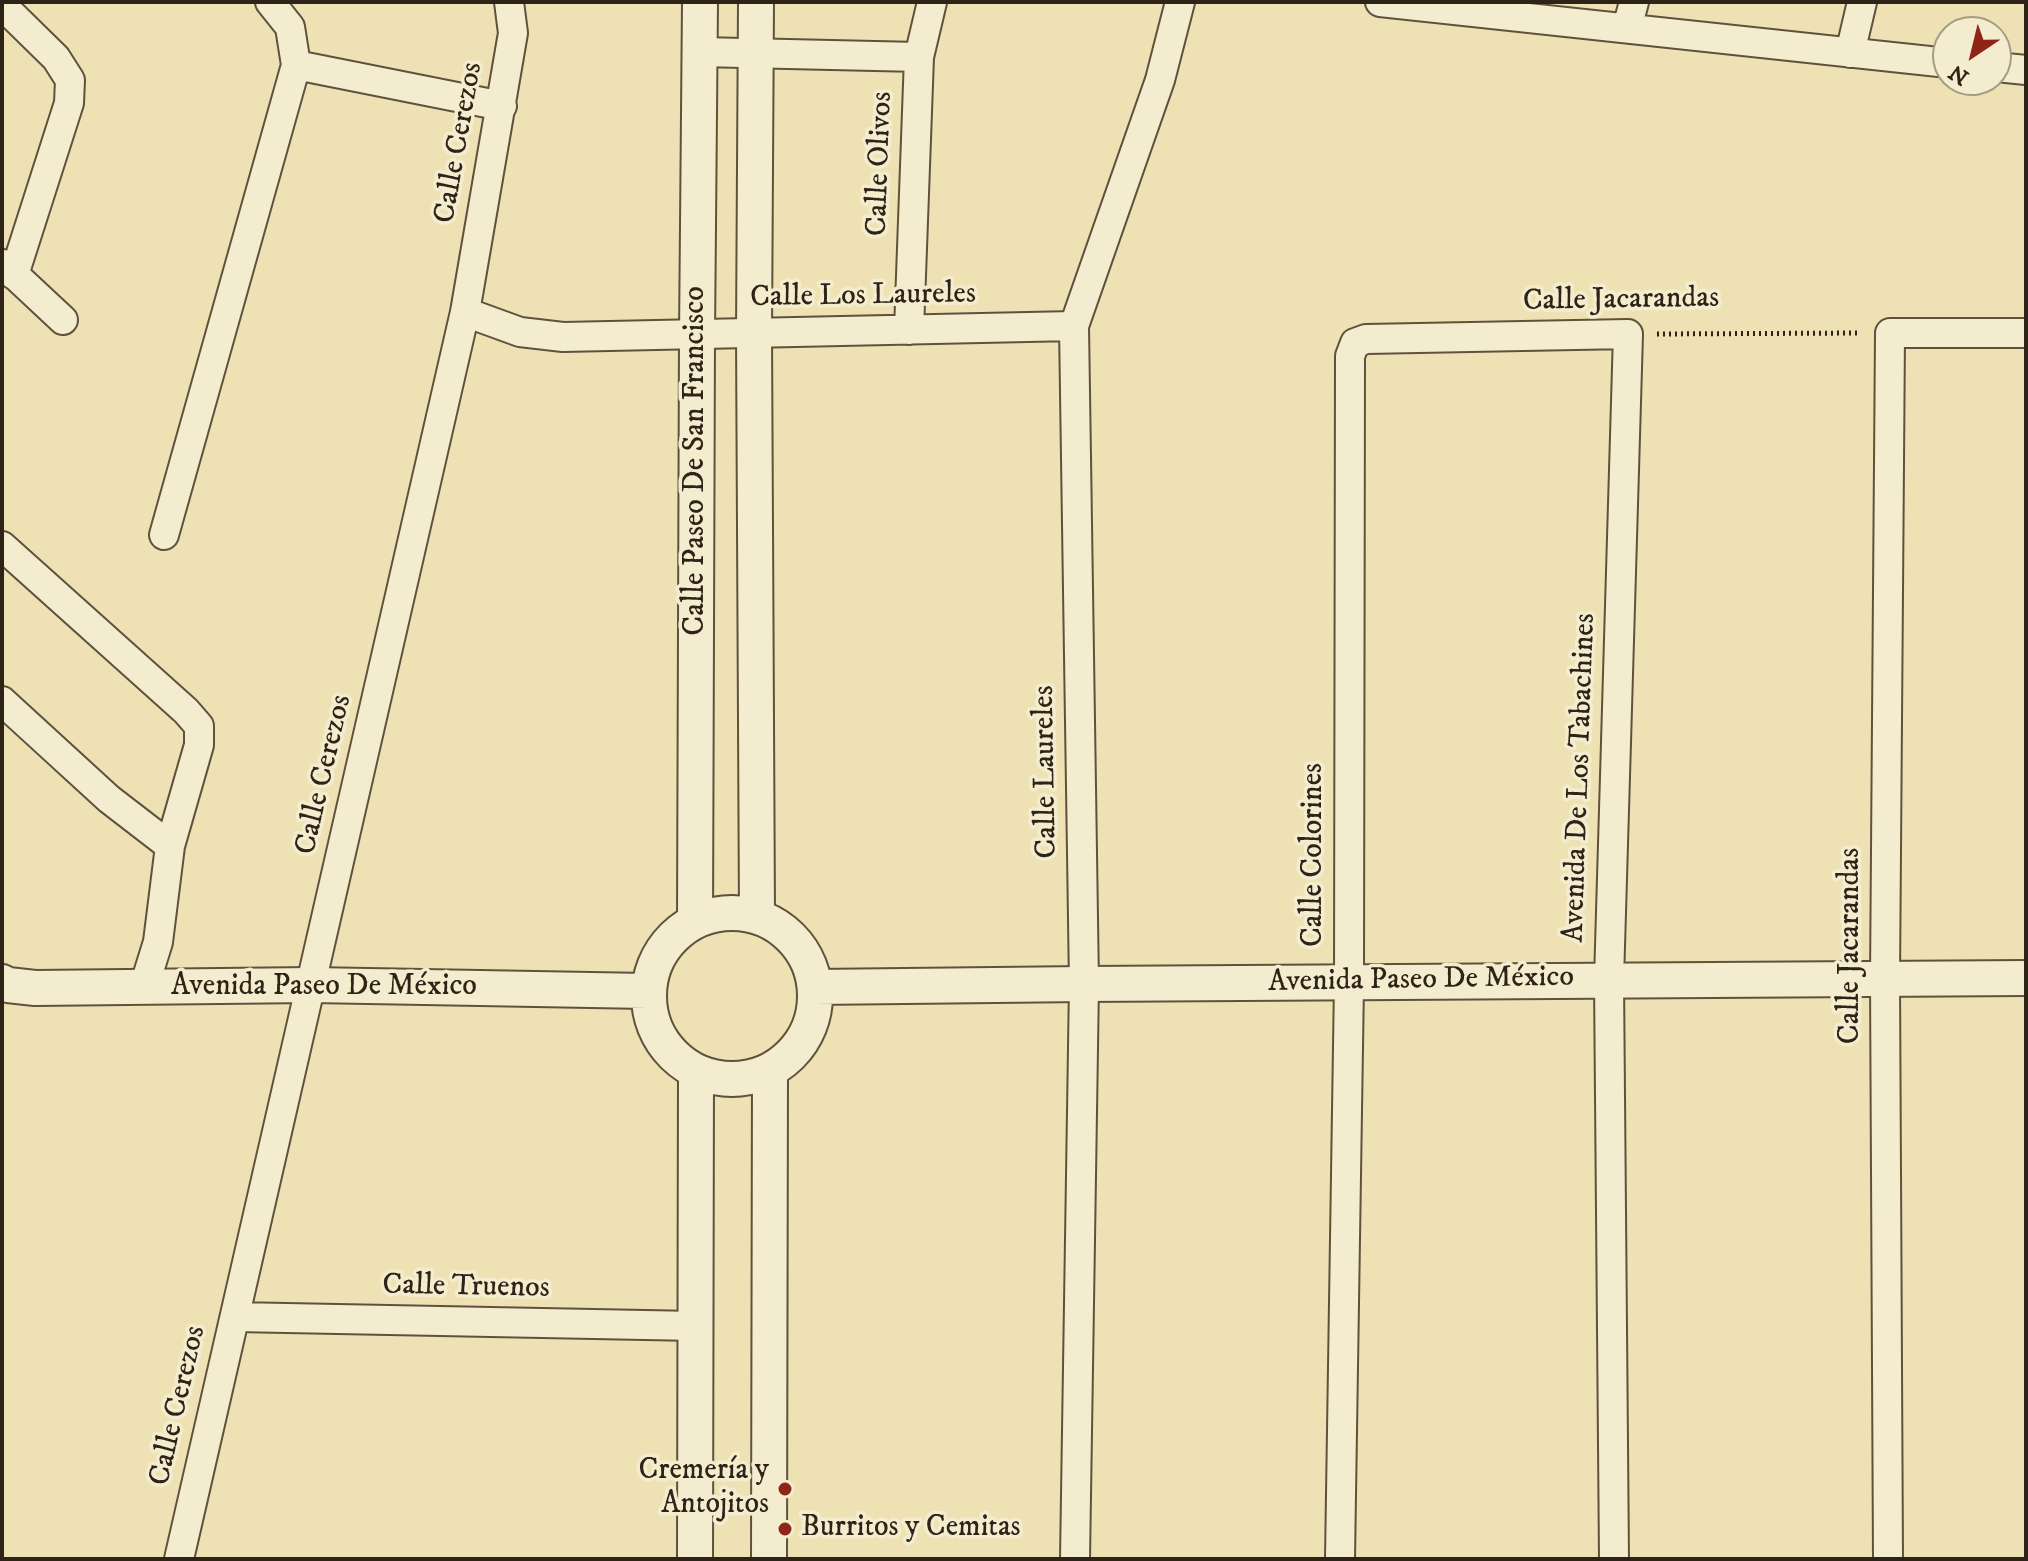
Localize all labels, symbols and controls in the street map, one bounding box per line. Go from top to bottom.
north arrow [1932,16,2012,96]
text: N [1944,58,1974,91]
street label: Calle Cerezos [428,60,492,226]
street label: Calle Olivos [860,91,902,237]
street label: Calle Los Laureles [750,277,976,317]
street label: Calle Jacarandas [1522,281,1720,321]
street label: Calle Paseo De San Francisco [679,286,715,636]
street label: Avenida De Los Tabachines [1557,613,1605,943]
street label: Calle Laureles [1027,685,1067,859]
street label: Calle Cerezos [289,692,361,858]
street label: Calle Colorines [1297,763,1333,947]
street label: Calle Jacarandas [1834,848,1870,1044]
street label: Avenida Paseo De México [1268,960,1574,1002]
street label: Avenida Paseo De México [171,970,477,1006]
street label: Calle Truenos [382,1269,550,1307]
street label: Calle Cerezos [143,1323,215,1489]
place label: Cremería y Antojitos [638,1454,769,1524]
marker: Cremería y Antojitos [776,1480,794,1498]
place label: Burritos y Cemitas [801,1511,1021,1547]
marker: Burritos y Cemitas [776,1520,794,1538]

